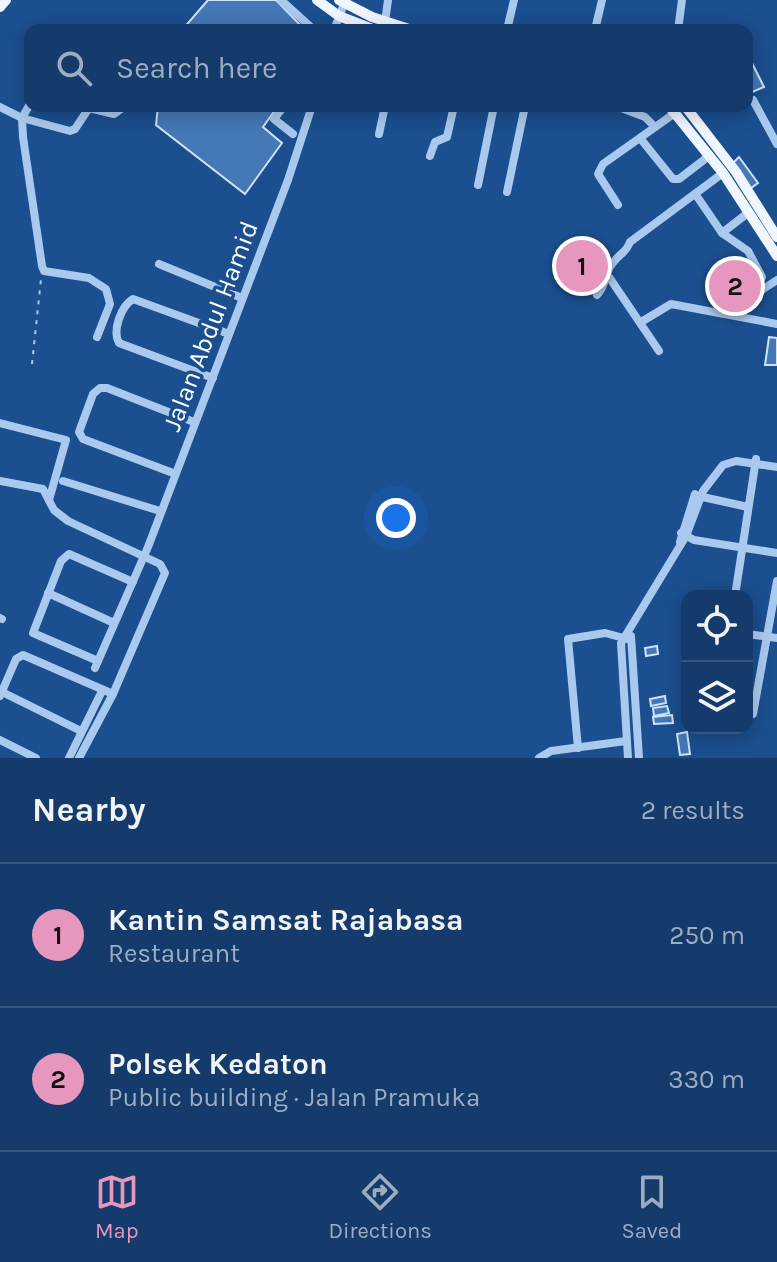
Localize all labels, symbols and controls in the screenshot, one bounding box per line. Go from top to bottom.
search box [24,24,753,112]
icon: search [52,46,96,90]
text: Search here [116,50,277,86]
street label: Jalan Abdul Hamid [156,217,265,436]
pin: 1 [556,236,608,296]
pin: 2 [709,256,761,316]
your location [376,498,416,538]
map controls [681,590,753,734]
button: locate [681,590,753,662]
button: layers [681,662,753,734]
text: Nearby [32,790,146,830]
text: 2 results [641,795,745,826]
text: Kantin Samsat Rajabasa [108,902,464,938]
text: 1 [53,920,63,951]
text: 250 m [669,920,745,951]
text: Restaurant [108,938,240,969]
text: Polsek Kedaton [108,1046,328,1082]
text: 2 [50,1064,66,1095]
text: 330 m [668,1064,745,1095]
text: Public building · Jalan Pramuka [108,1082,480,1113]
tab: Map [95,1170,139,1244]
tab: Directions [328,1170,432,1244]
tab: Saved [621,1170,682,1244]

